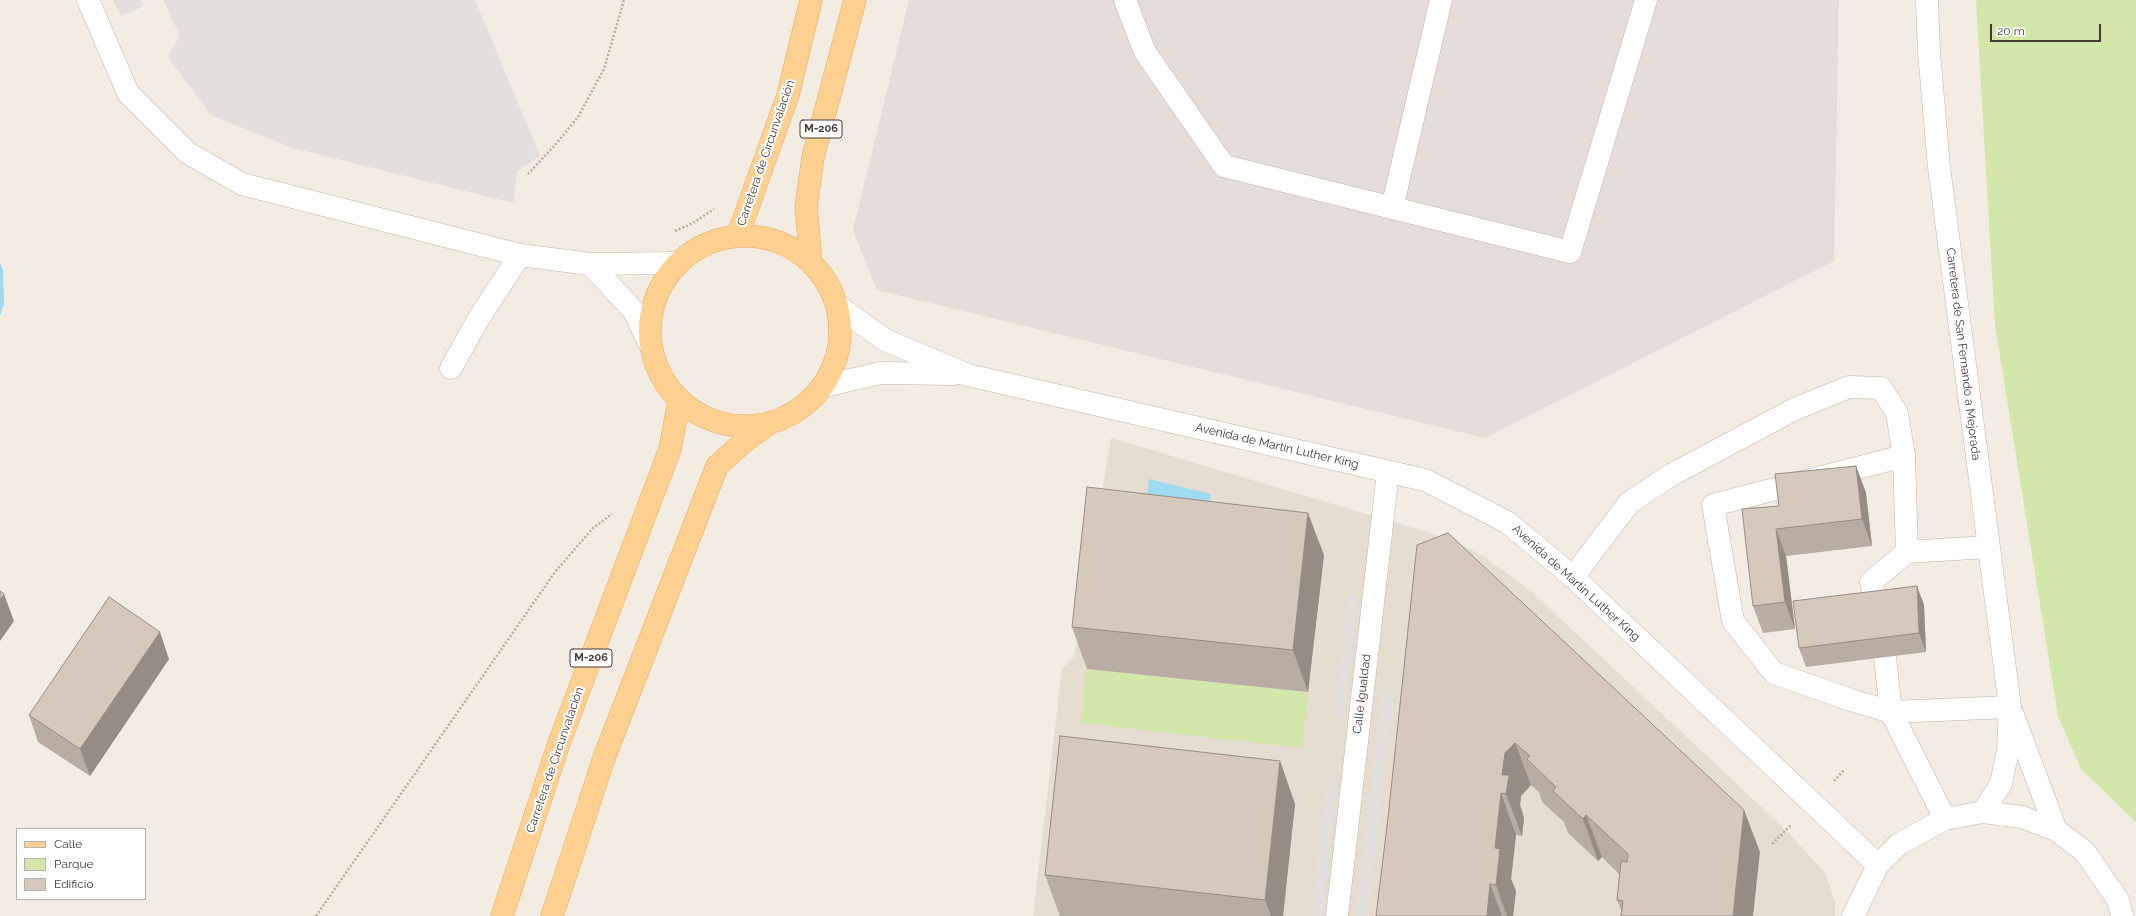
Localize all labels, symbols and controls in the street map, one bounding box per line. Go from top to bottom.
scale bar [1992,16,2103,42]
text: 20 m [1997,24,2025,38]
street label: Carretera de Circunvalación [734,78,798,228]
road number: M-206 [800,120,842,138]
street label: Carretera de San Fernando a Mejorada [1943,247,1983,461]
street label: Avenida de Martin Luther King [1194,420,1360,472]
street label: Avenida de Martin Luther King [1509,522,1643,644]
road number: M-206 [570,649,612,667]
street label: Calle Igualdad [1350,653,1374,735]
street label: Carretera de Circunvalación [523,685,587,835]
legend [16,828,146,900]
text: Calle [54,837,82,851]
text: Parque [54,857,94,871]
text: Edificio [54,877,94,891]

